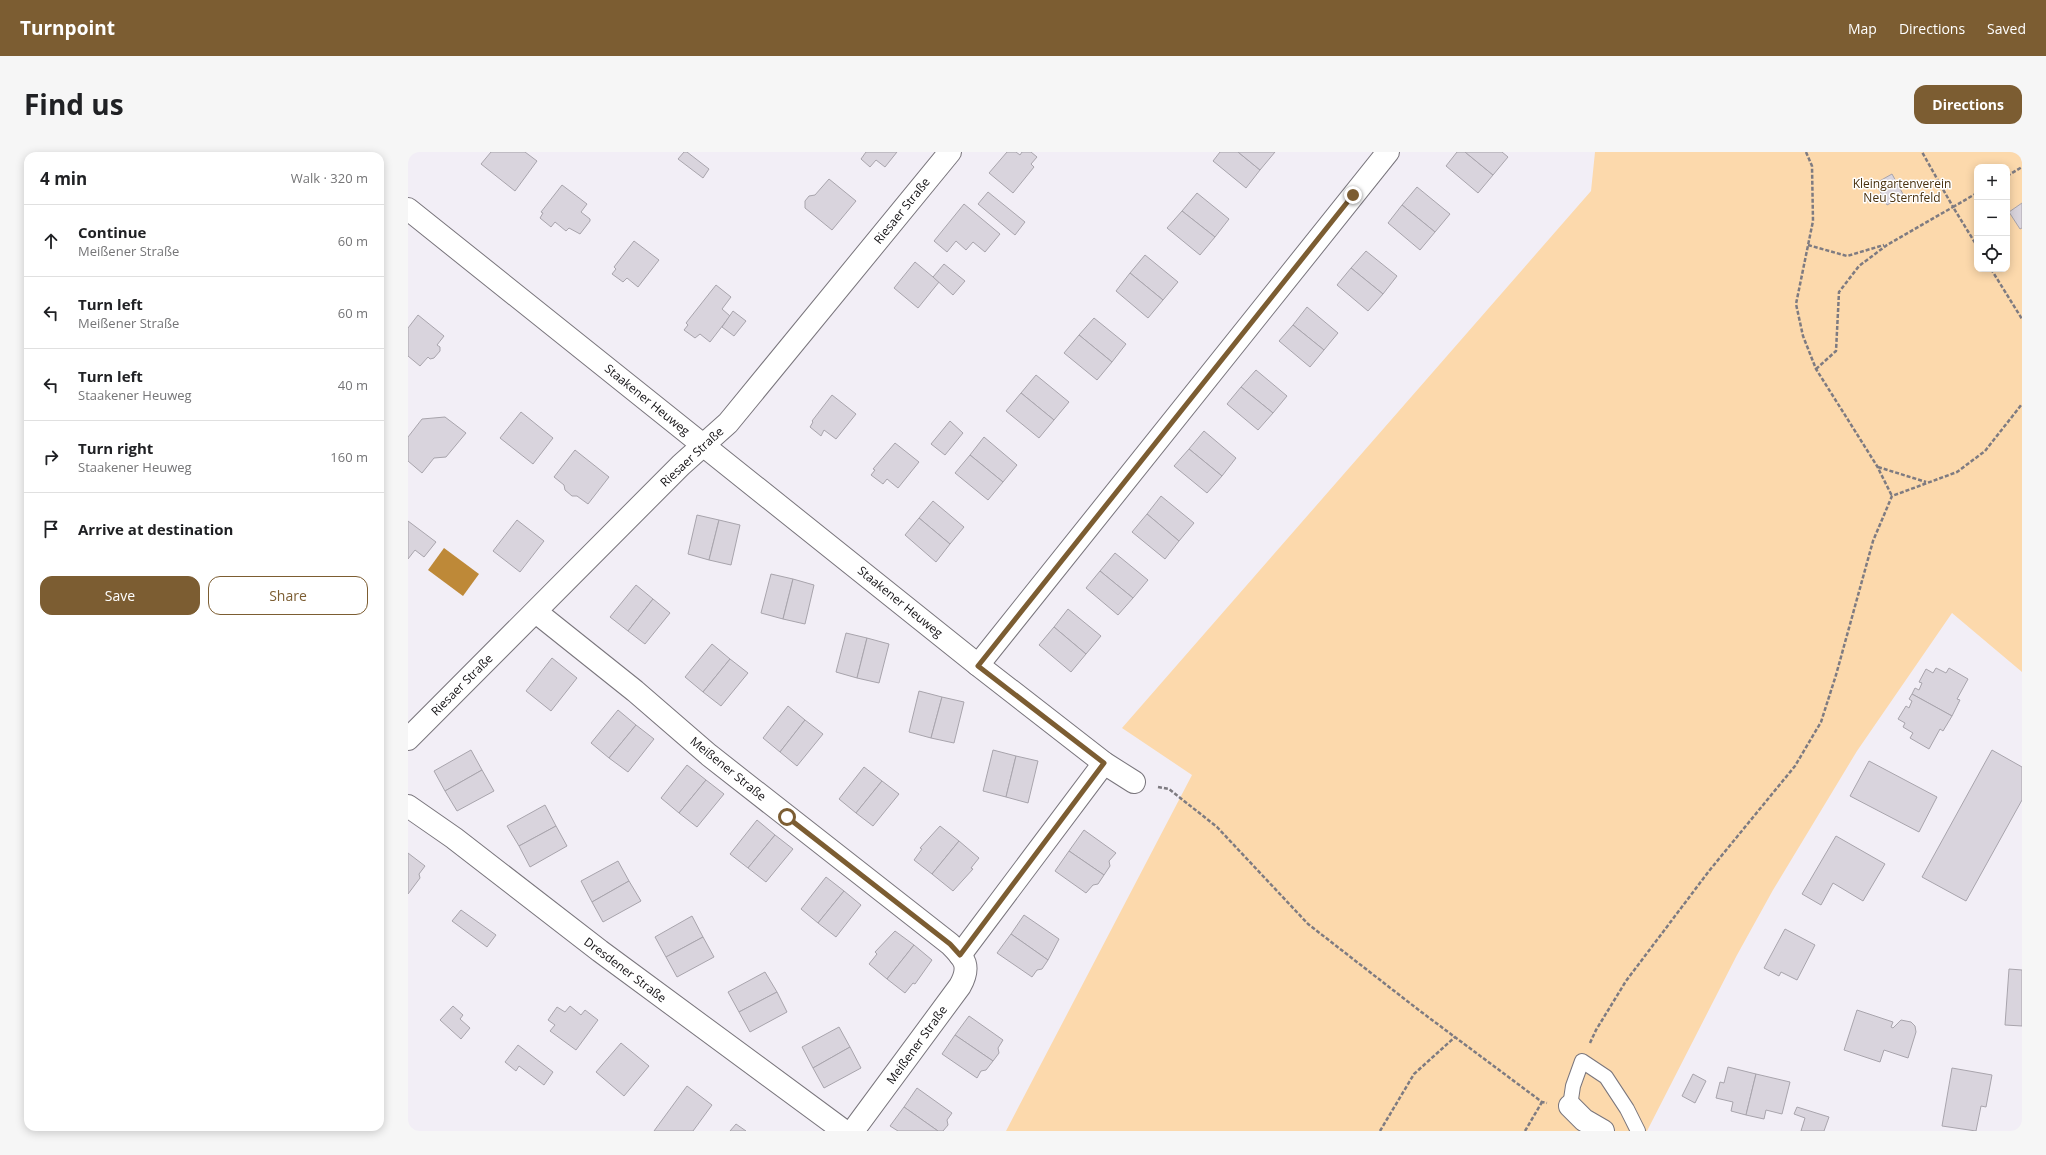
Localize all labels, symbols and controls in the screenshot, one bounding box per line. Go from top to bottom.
text: Turnpoint [20,15,115,41]
text: Map [1848,19,1877,38]
text: Directions [1899,19,1965,38]
text: Saved [1987,19,2026,38]
text: Find us [24,85,124,123]
button: Directions [1914,85,2022,124]
map controls [1974,164,2010,272]
button: + [1974,164,2010,200]
text: 4 min [40,167,87,190]
text: Walk · 320 m [291,169,368,187]
street label: Riesaer Straße [870,174,934,247]
park label: Kleingartenverein Neu Sternfeld [1853,175,1951,206]
route end [1344,186,1362,204]
button: − [1974,200,2010,236]
text: Continue [78,222,146,242]
icon: ahead [40,230,62,252]
text: 60 m [338,232,368,250]
button: locate [1974,236,2010,272]
text: Meißener Straße [78,242,179,260]
text: Turn left [78,294,143,314]
icon: left [40,302,62,324]
text: 60 m [338,304,368,322]
text: Meißener Straße [78,314,179,332]
street label: Staakener Heuweg [601,360,694,440]
text: Turn left [78,366,143,386]
icon: left [40,374,62,396]
text: 40 m [338,376,368,394]
text: Staakener Heuweg [78,386,192,404]
street label: Riesaer Straße [656,423,727,490]
text: Turn right [78,438,153,458]
icon: right [40,446,62,468]
text: 160 m [330,448,368,466]
text: Staakener Heuweg [78,458,192,476]
icon: arrive [40,518,62,540]
text: Arrive at destination [78,519,233,539]
street label: Staakener Heuweg [854,562,947,642]
button: Save [40,576,200,615]
button: Share [208,576,368,615]
street label: Riesaer Straße [427,650,496,719]
street label: Meißener Straße [687,733,770,805]
route start [778,808,796,826]
street label: Dresdener Straße [581,933,670,1006]
street label: Meißener Straße [882,1002,951,1088]

